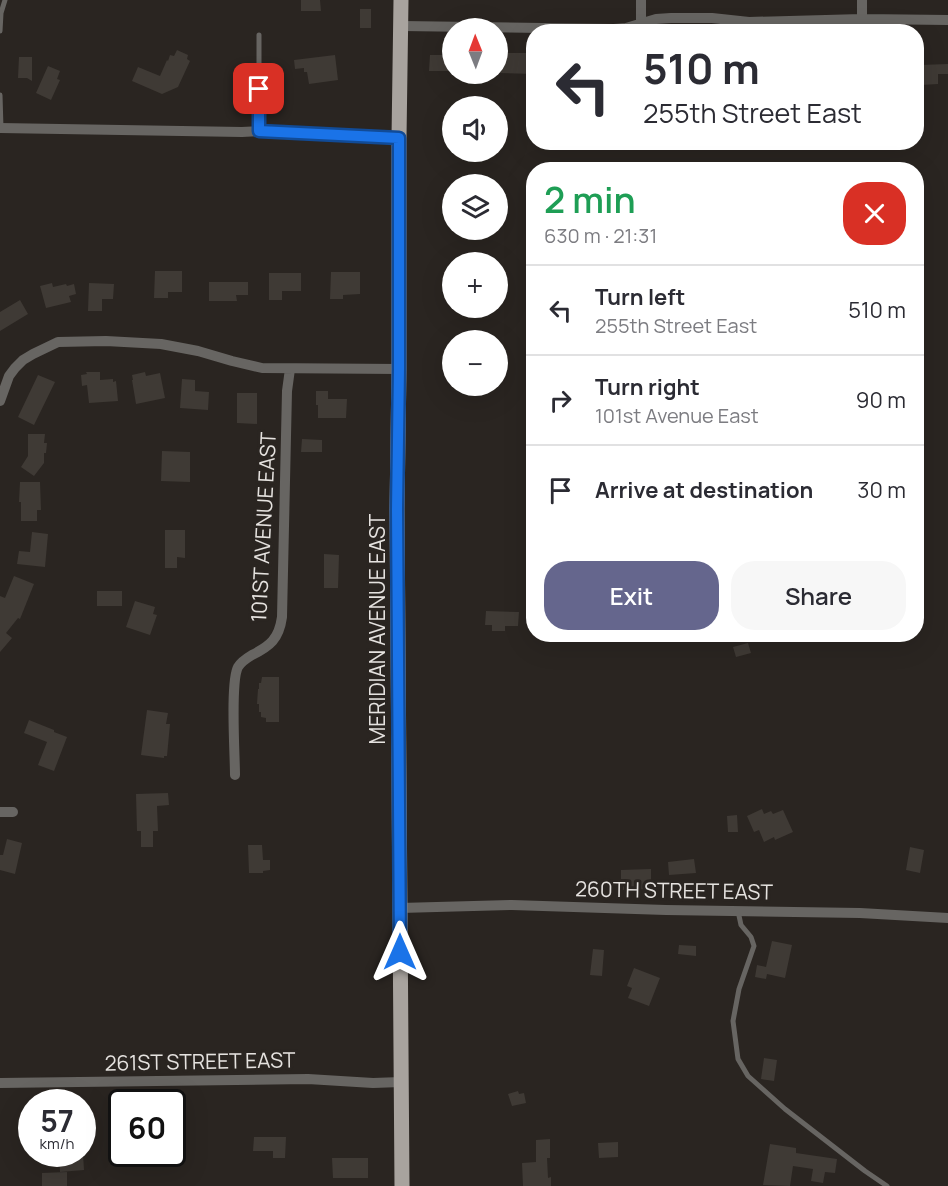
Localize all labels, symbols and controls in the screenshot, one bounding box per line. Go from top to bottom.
north arrow [442,18,508,84]
map controls [442,18,508,396]
text: 510 m [643,39,760,97]
icon: left [544,48,622,126]
pin [233,63,284,114]
icon: arrive [242,72,275,105]
text: 255th Street East [643,94,862,131]
button: sound [442,96,508,162]
button: layers [442,174,508,240]
text: 2 min [544,175,636,224]
button: close [843,182,906,245]
text: 630 m · 21:31 [544,222,657,249]
button: + [442,252,508,318]
text: Turn left [595,282,685,312]
icon: left [544,294,577,327]
text: 510 m [848,295,906,325]
text: 255th Street East [595,312,757,339]
button: − [442,330,508,396]
text: Turn right [595,372,700,402]
icon: right [544,384,577,417]
text: 90 m [856,385,906,415]
text: 101st Avenue East [595,402,759,429]
street label: 101ST AVENUE EAST [244,431,282,623]
icon: arrive [544,474,577,507]
text: Arrive at destination [595,475,813,505]
text: 30 m [857,475,906,505]
street label: MERIDIAN AVENUE EAST [363,513,391,744]
button: Exit [544,561,719,630]
button: Share [731,561,906,630]
street label: 260TH STREET EAST [575,874,774,906]
position arrow [368,920,432,984]
street label: 261ST STREET EAST [104,1045,296,1077]
speed limit sign: 60 [108,1089,186,1167]
text: 57 [40,1100,74,1141]
text: km/h [40,1133,74,1154]

